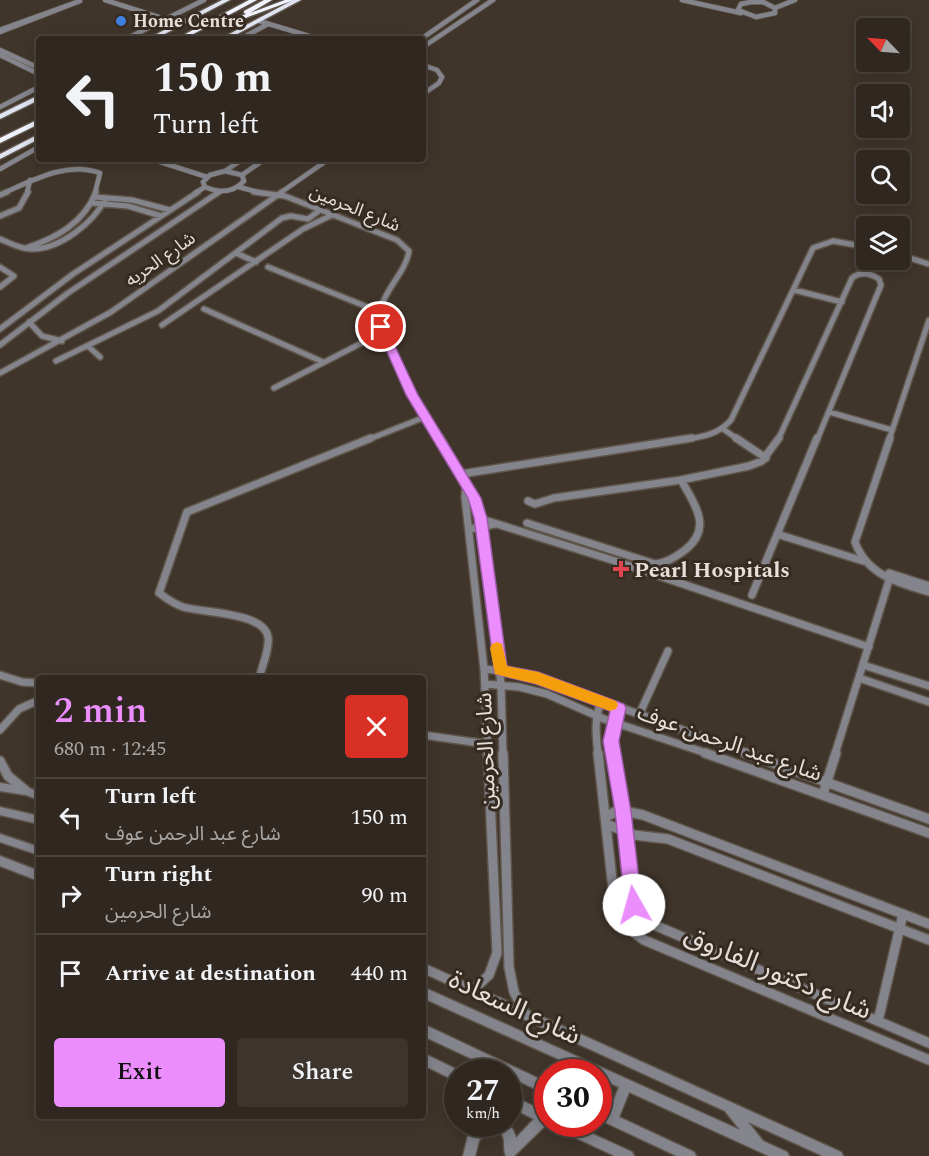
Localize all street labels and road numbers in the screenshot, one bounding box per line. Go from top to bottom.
street label: شارع الحرمين [305,178,404,239]
street label: شارع الحريه [119,225,201,294]
street label: شارع الحرمين [468,692,505,810]
street label: شارع عبد الرحمن عوف [633,696,826,790]
street label: شارع دكتور الفاروق [677,914,878,1031]
street label: شارع السعادة [442,959,588,1057]

